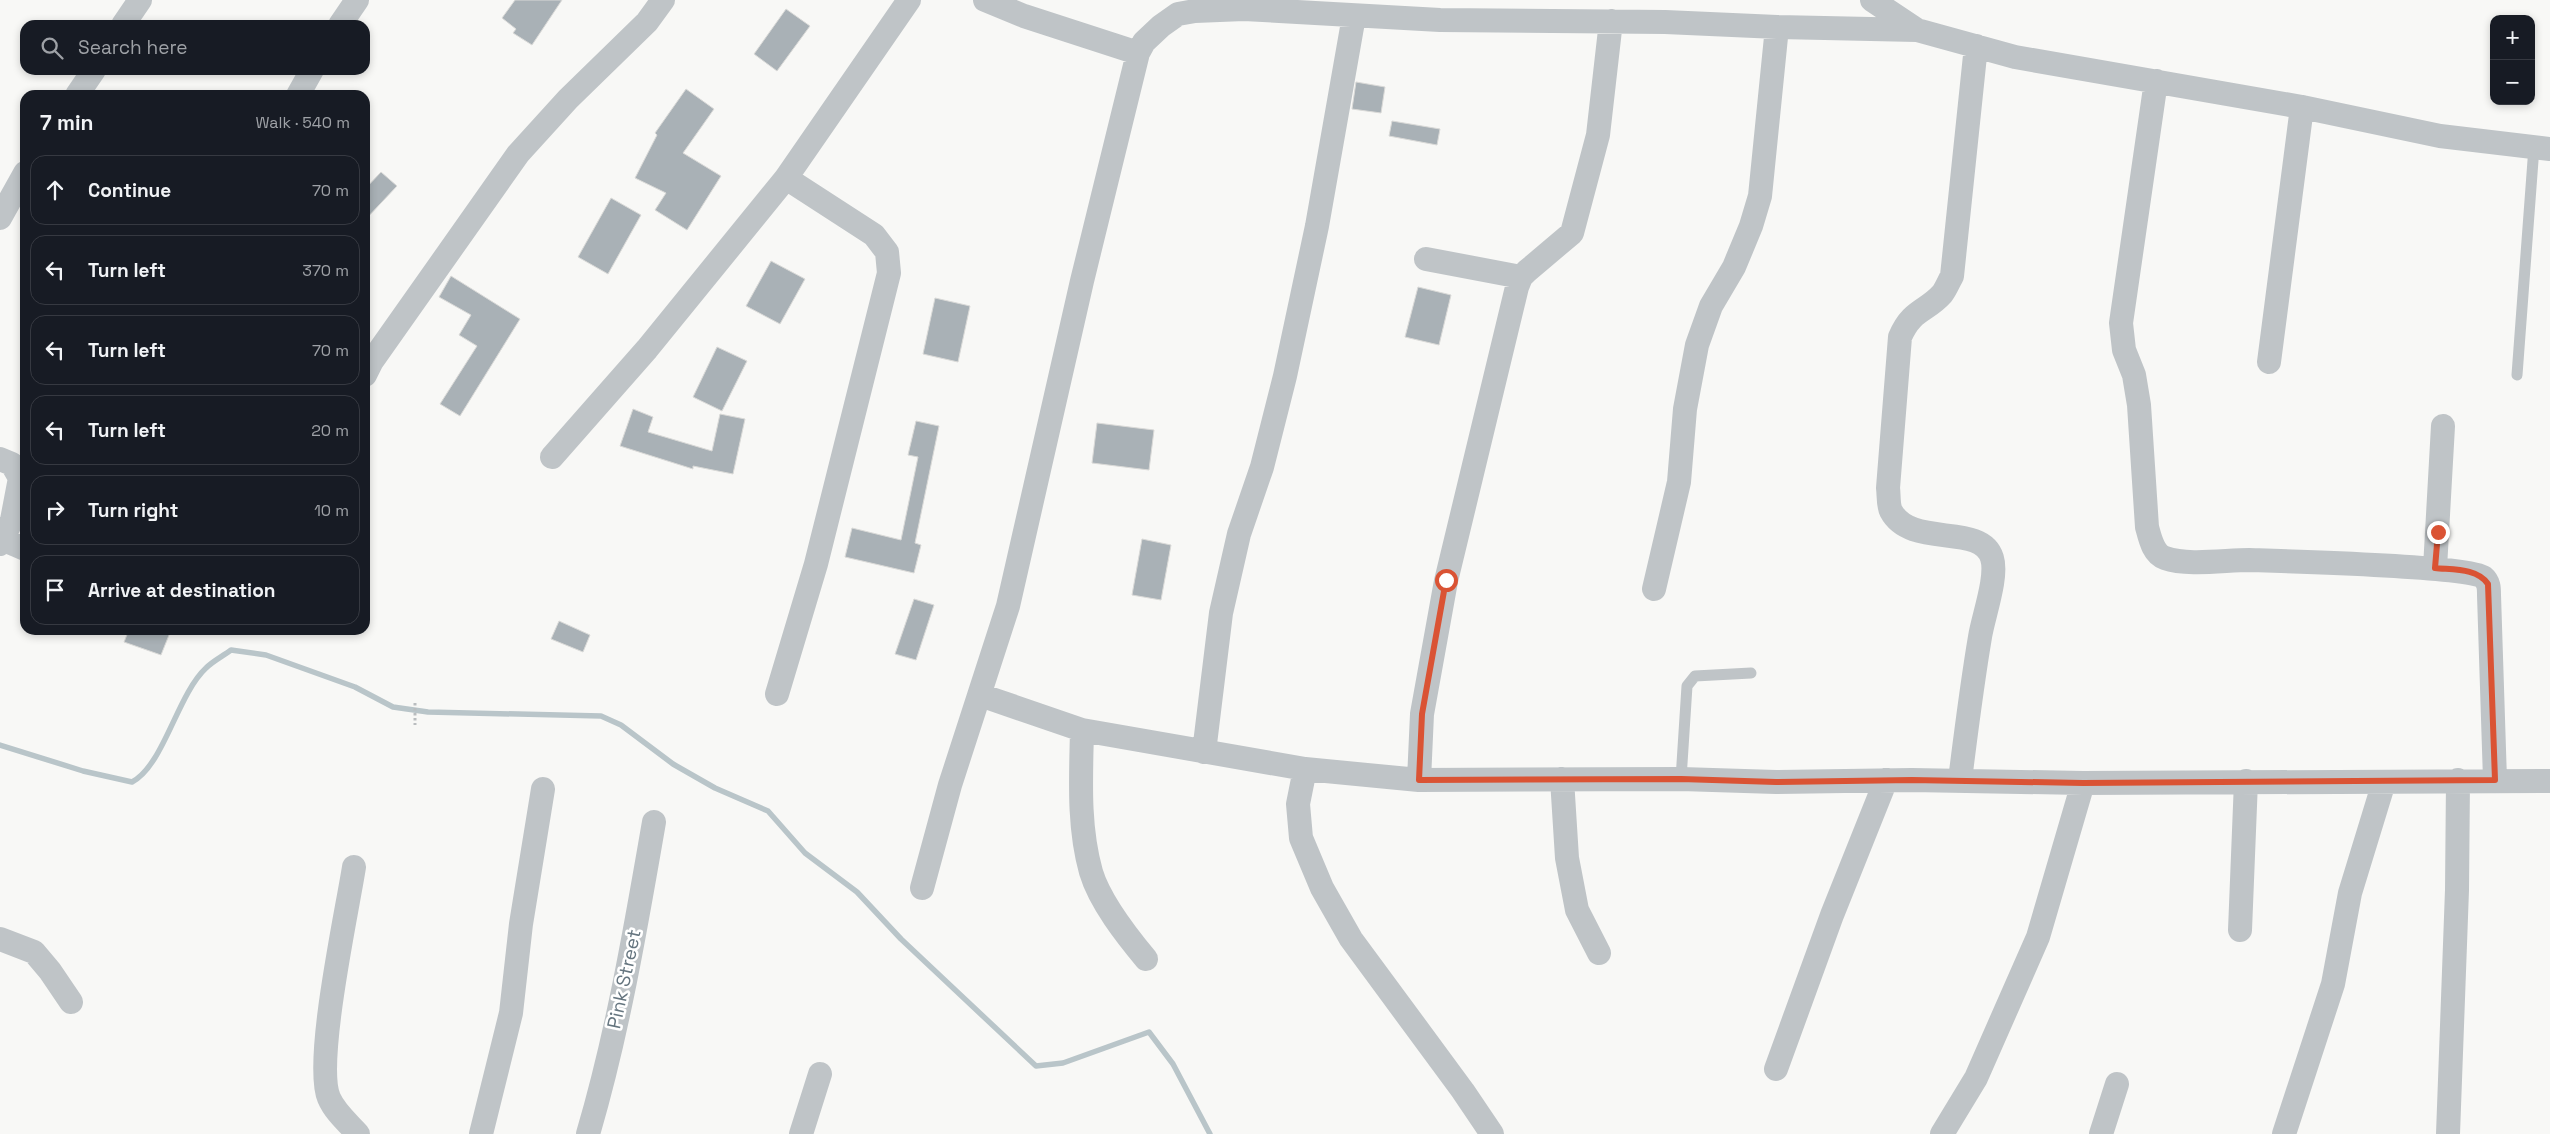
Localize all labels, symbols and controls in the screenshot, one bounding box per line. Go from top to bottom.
map controls [2490,15,2535,105]
button: + [2490,15,2535,60]
search box [20,20,370,75]
icon: search [38,34,66,62]
text: Search here [78,35,188,60]
button: − [2490,60,2535,105]
text: 7 min [40,109,93,136]
text: Walk · 540 m [256,112,350,133]
icon: ahead [41,176,69,204]
text: Continue [88,178,171,203]
text: 70 m [312,180,349,201]
icon: left [41,256,69,284]
text: Turn left [88,258,166,283]
text: 370 m [302,260,349,281]
icon: left [41,336,69,364]
text: Turn left [88,338,166,363]
text: 70 m [312,340,349,361]
icon: left [41,416,69,444]
text: Turn left [88,418,166,443]
text: 20 m [311,420,349,441]
icon: right [41,496,69,524]
text: Turn right [88,498,178,523]
text: 10 m [314,500,349,521]
route end [2427,521,2450,544]
route start [1435,569,1458,592]
icon: arrive [41,576,69,604]
text: Arrive at destination [88,578,276,603]
street label: Pink Street [601,927,647,1031]

